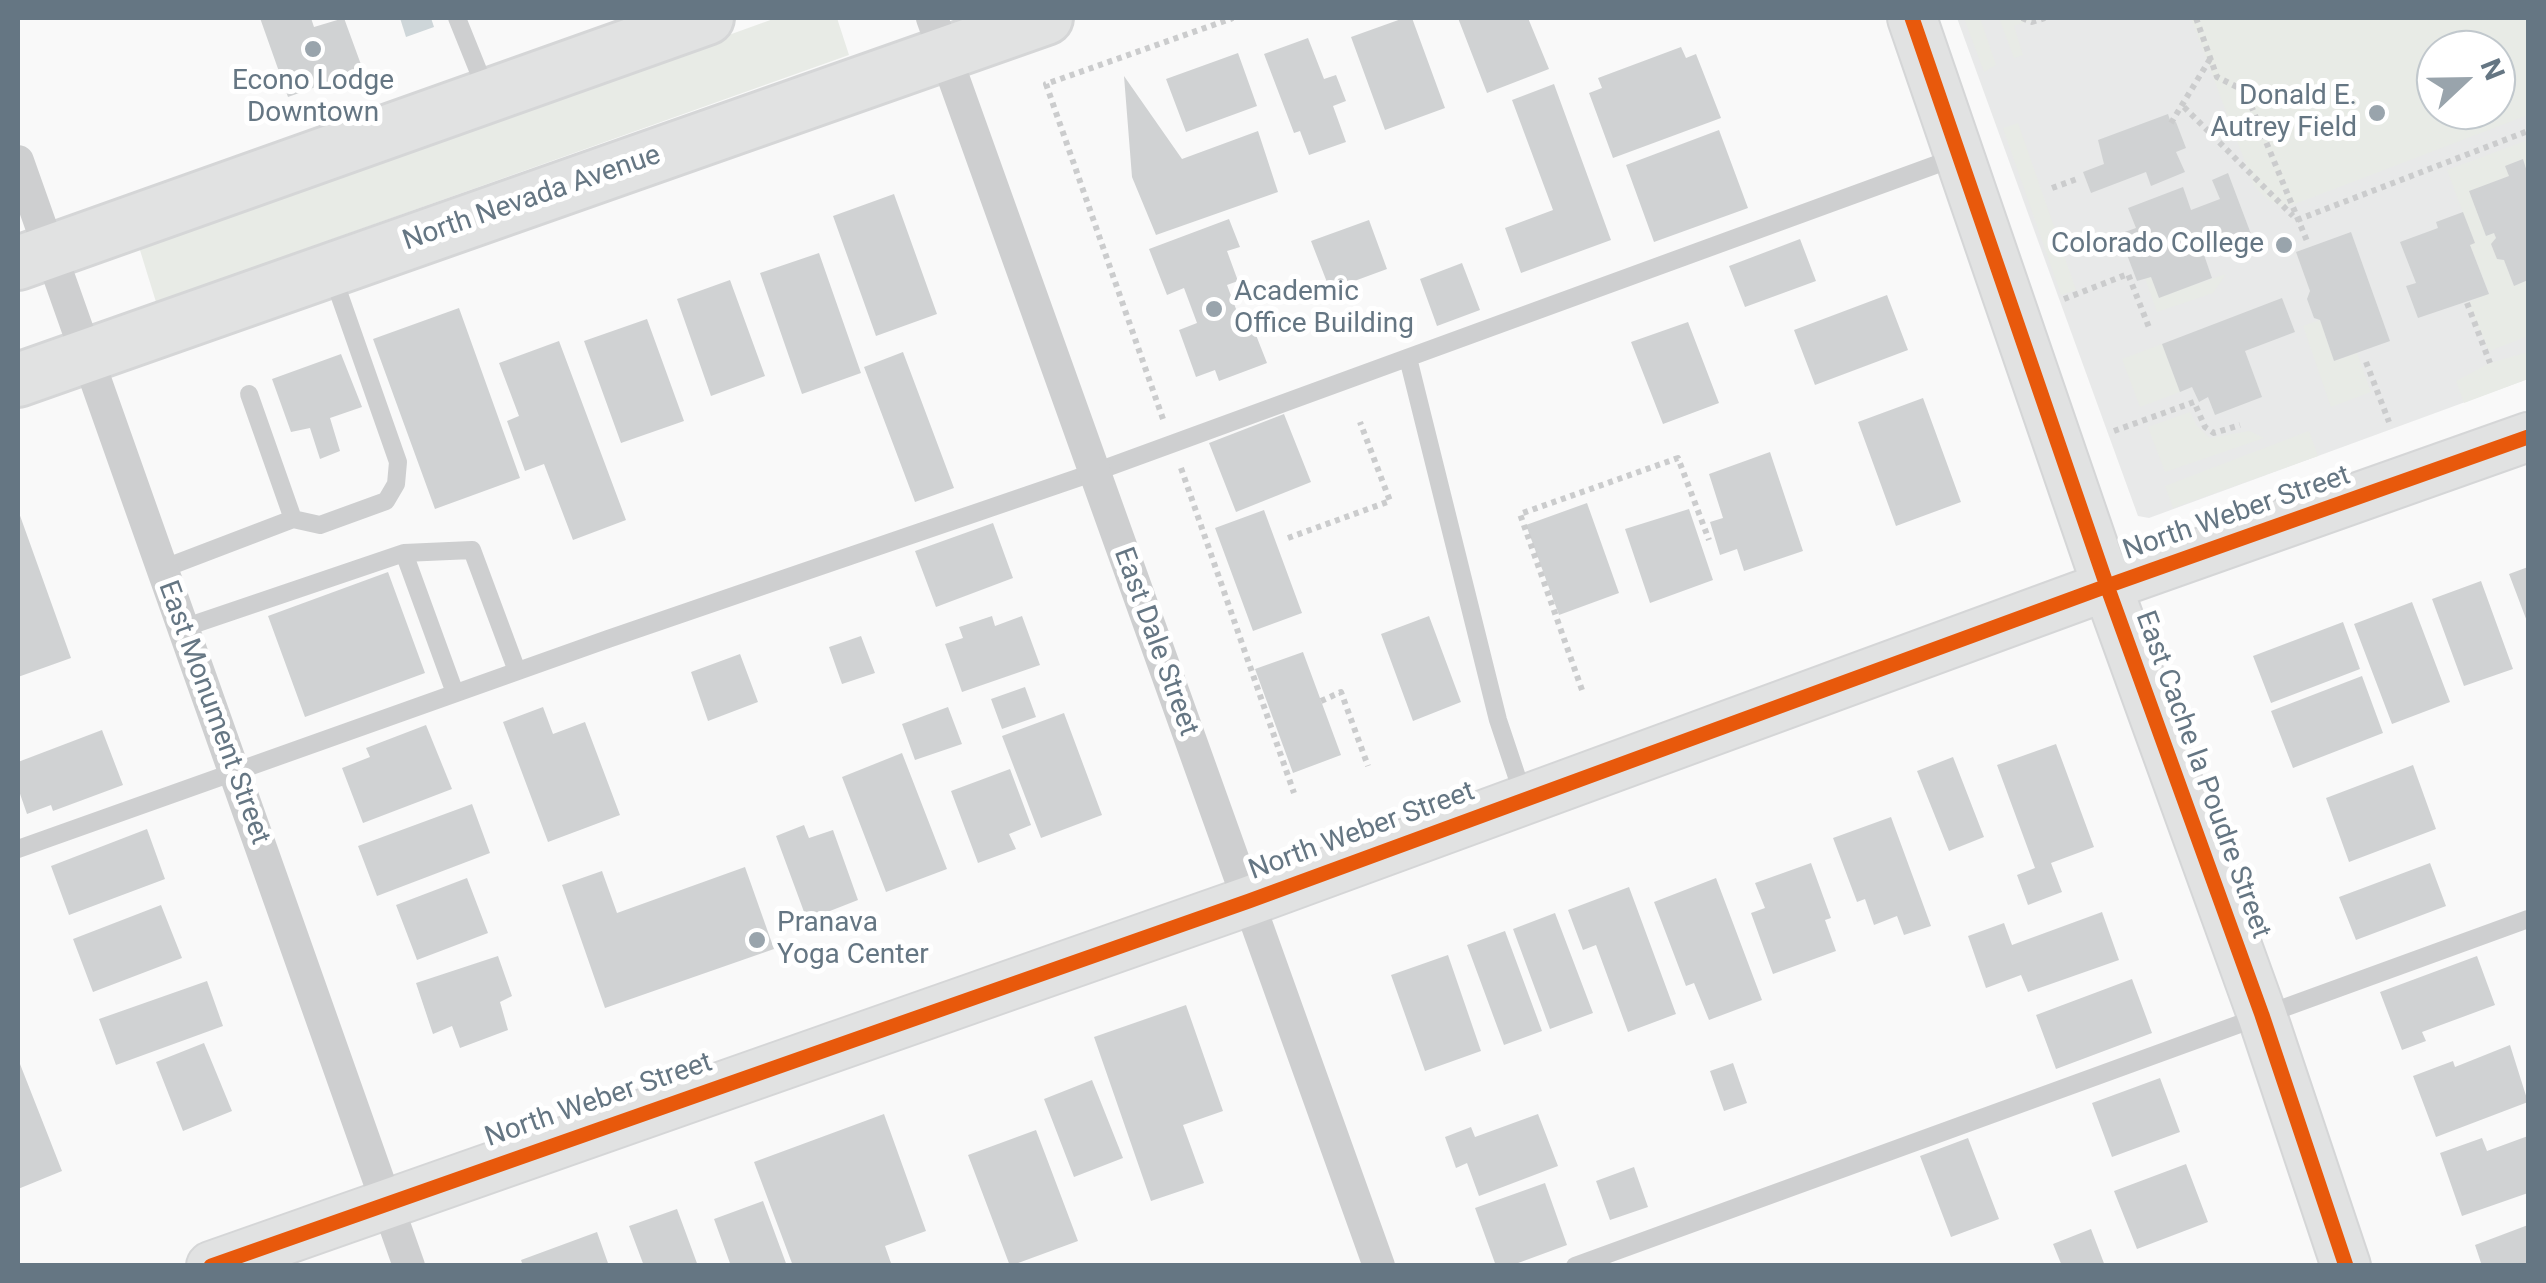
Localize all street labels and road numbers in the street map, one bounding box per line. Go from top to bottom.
street label: North Nevada Avenue [399,139,665,259]
street label: North Weber Street [2119,459,2355,569]
street label: East Dale Street [1105,543,1205,741]
street label: East Monument Street [150,577,276,849]
street label: East Cache la Poudre Street [2127,607,2277,943]
street label: North Weber Street [1245,776,1479,888]
street label: North Weber Street [481,1046,717,1156]

